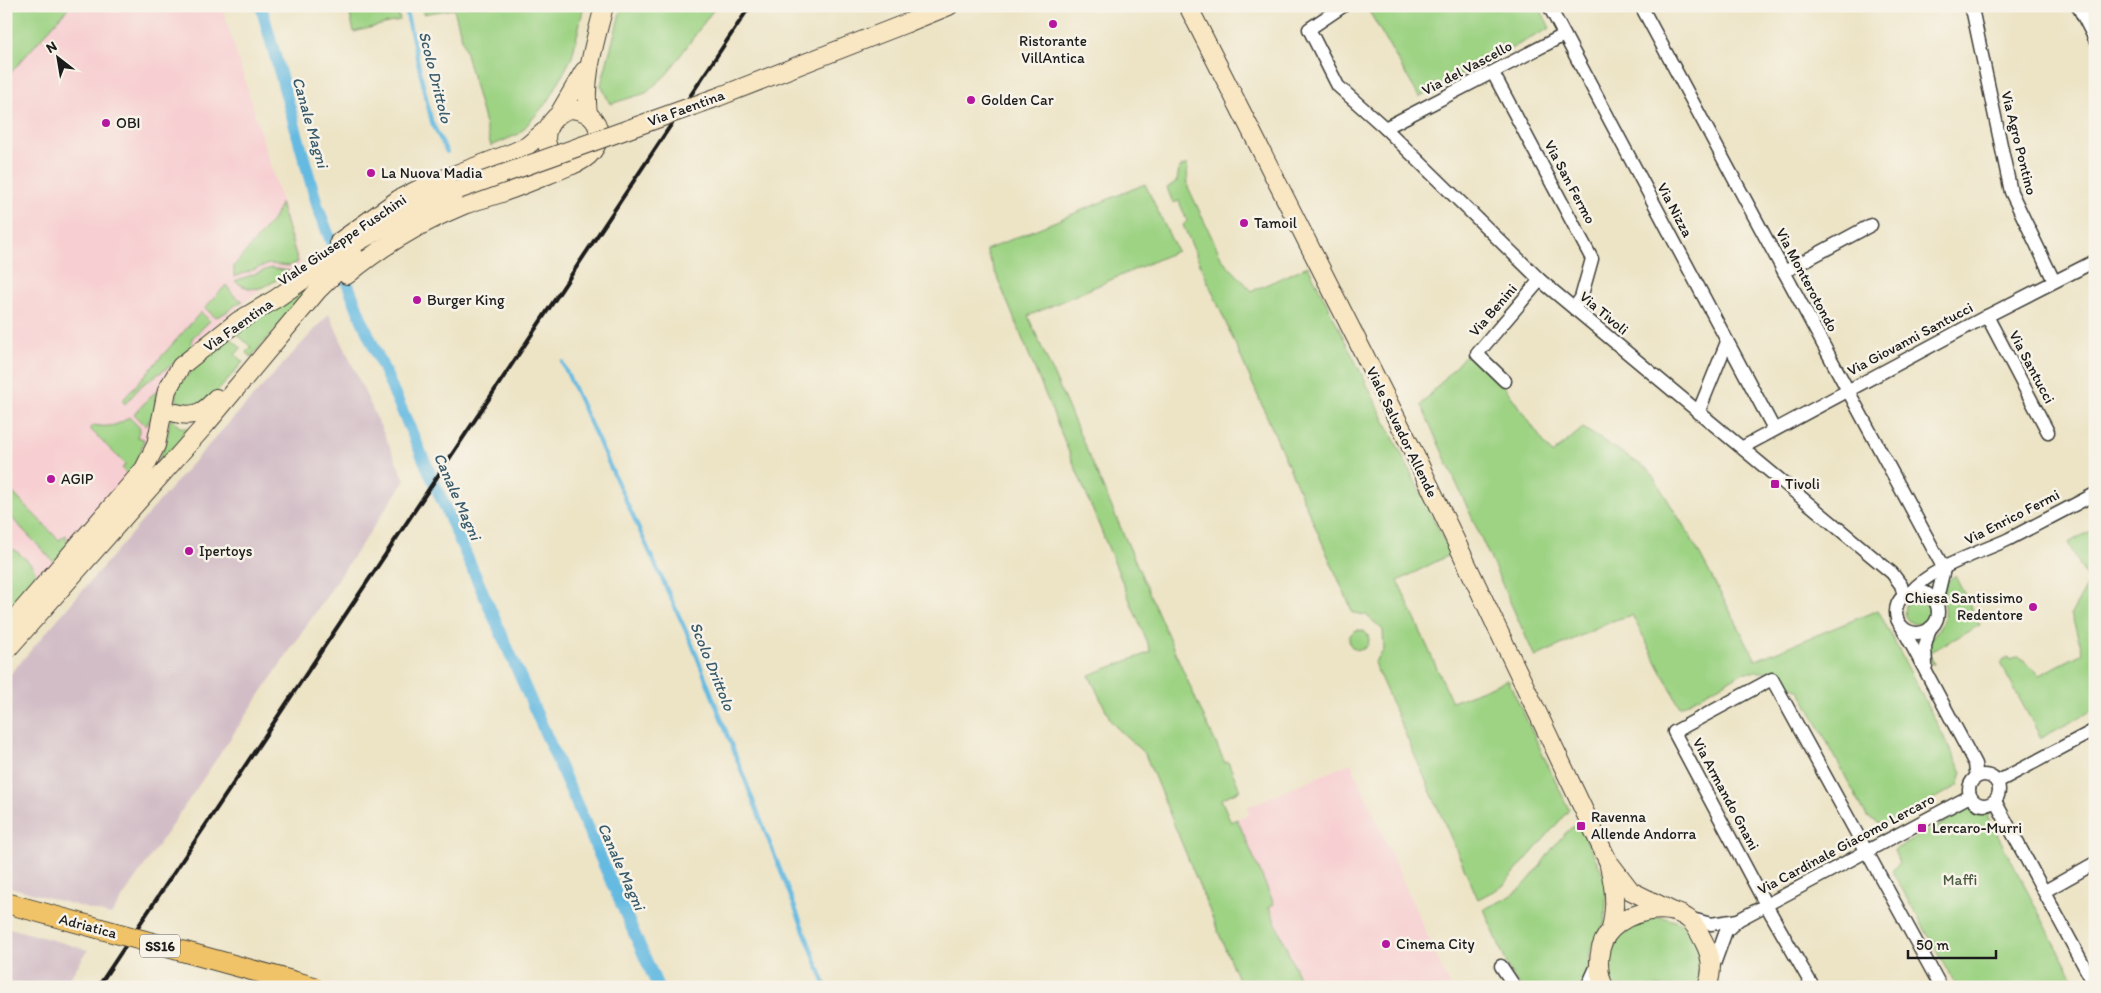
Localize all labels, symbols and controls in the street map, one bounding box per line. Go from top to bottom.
marker: Ristorante VillAntica [1047,18,1059,30]
water label: Scolo Drittolo [415,29,456,126]
north arrow [32,32,82,82]
place label: Ristorante VillAntica [1019,32,1087,67]
street label: Via del Vascello [1419,37,1515,99]
text: N [43,38,60,57]
water label: Canale Magni [288,75,333,172]
street label: Via Faentina [645,86,727,130]
street label: Via Agro Pontino [1997,89,2041,197]
place label: Golden Car [981,91,1054,109]
marker: Golden Car [965,94,977,106]
place label: OBI [116,114,140,132]
marker: OBI [100,117,112,129]
street label: Via San Fermo [1540,137,1600,227]
place label: La Nuova Madia [381,164,483,182]
marker: La Nuova Madia [365,167,377,179]
street label: Via Nizza [1653,180,1697,240]
street label: Viale Giuseppe Fuschini [274,190,410,290]
place label: Tamoil [1254,214,1298,232]
marker: Tamoil [1238,217,1250,229]
street label: Via Monterotondo [1772,225,1842,335]
street label: Via Benini [1465,280,1521,340]
street label: Via Tivoli [1576,287,1632,339]
place label: Burger King [427,291,505,309]
street label: Via Faentina [200,294,276,355]
marker: Burger King [411,294,423,306]
street label: Via Giovanni Santucci [1844,298,1976,380]
street label: Via Santucci [2005,327,2059,407]
street label: Viale Salvador Allende [1363,364,1441,500]
water label: Canale Magni [430,450,486,545]
place label: AGIP [61,470,94,488]
marker: AGIP [45,473,57,485]
place label: Tivoli [1785,475,1820,493]
marker: Tivoli [1769,478,1781,490]
street label: Via Enrico Fermi [1961,485,2063,549]
place label: Ipertoys [199,542,253,560]
marker: Ipertoys [183,545,195,557]
place label: Chiesa Santissimo Redentore [1905,589,2023,624]
marker: Chiesa Santissimo Redentore [2027,601,2039,613]
water label: Scolo Drittolo [686,619,739,714]
street label: Via Armando Gnani [1689,735,1763,853]
street label: Via Cardinale Giacomo Lercaro [1754,790,1938,898]
place label: Ravenna Allende Andorra [1591,808,1697,843]
place label: Lercaro-Murri [1932,819,2022,837]
water label: Canale Magni [594,820,650,915]
marker: Ravenna Allende Andorra [1575,820,1587,832]
marker: Lercaro-Murri [1916,822,1928,834]
park label: Maffi [1943,871,1977,889]
street label: Adriatica [57,910,119,942]
scale bar [1908,928,1996,960]
road number: SS16 [140,934,180,958]
place label: Cinema City [1396,935,1474,953]
text: 50 m [1916,936,1949,954]
marker: Cinema City [1380,938,1392,950]

